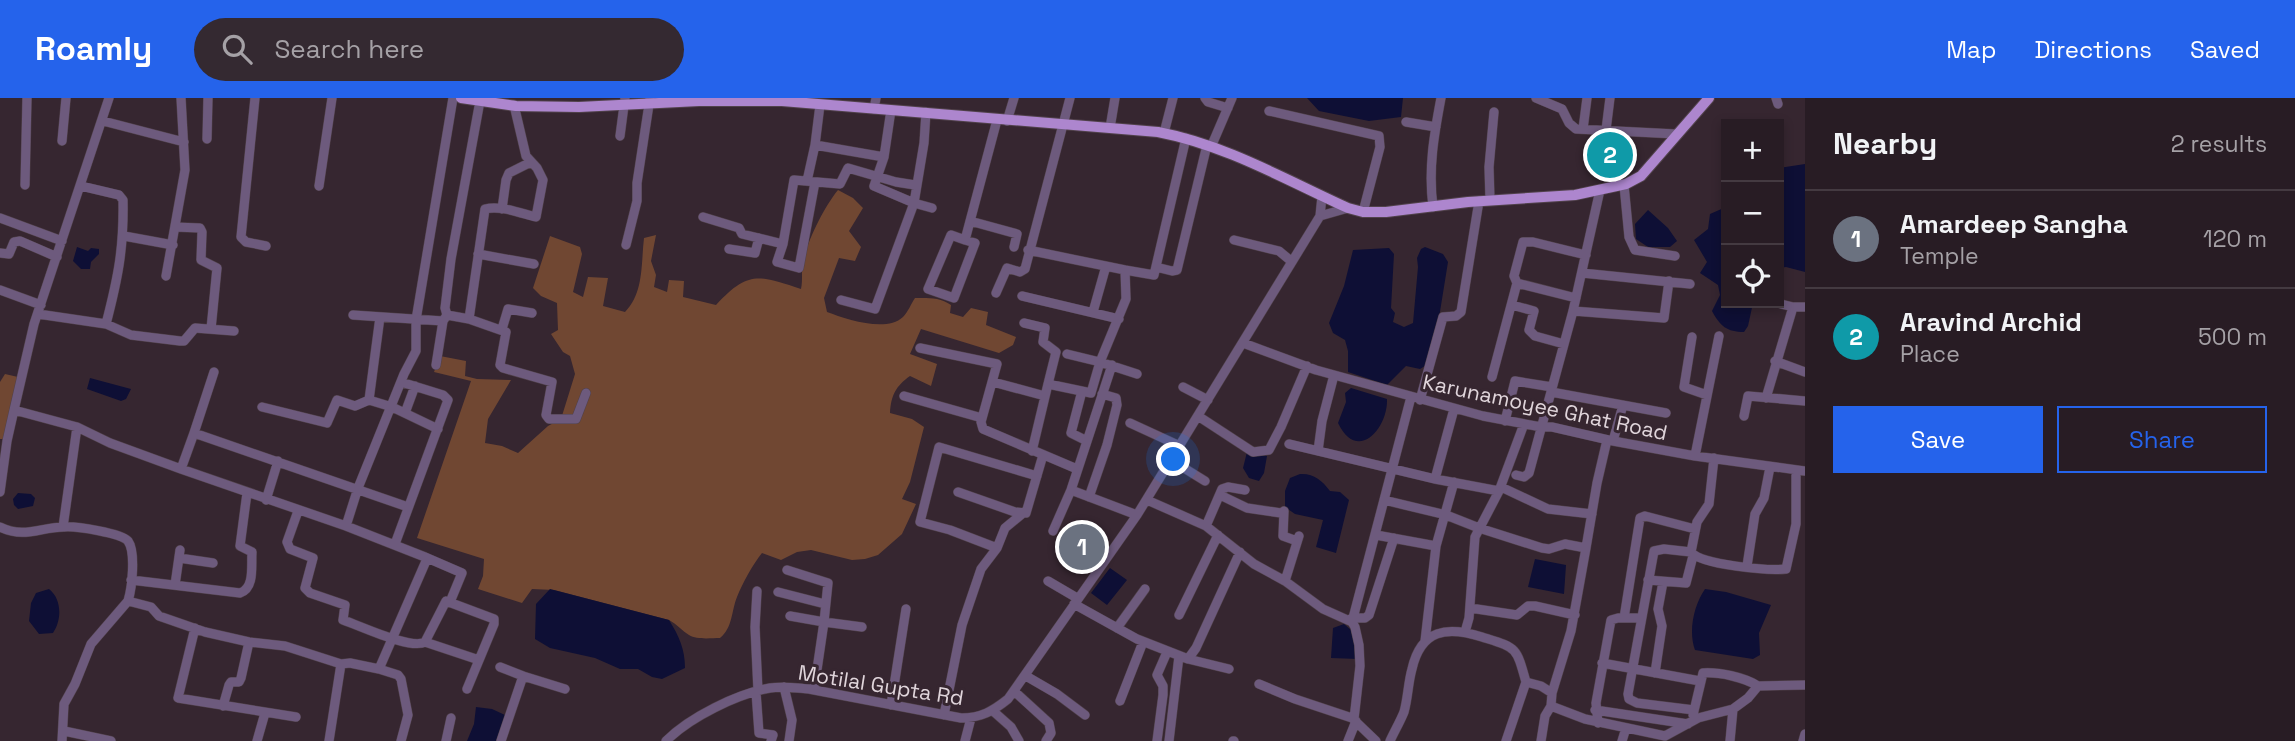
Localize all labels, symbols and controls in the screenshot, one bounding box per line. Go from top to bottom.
search box [194,18,684,81]
text: Roamly [35,28,152,70]
icon: search [218,30,256,68]
text: Search here [274,32,424,66]
text: Map [1946,34,1996,65]
text: Directions [2034,34,2152,65]
text: Saved [2190,34,2260,65]
map controls [1721,119,1784,308]
button: + [1721,119,1784,182]
text: Nearby [1833,124,1937,163]
pin: 2 [1587,129,1633,181]
text: 2 results [2171,129,2267,159]
button: − [1721,182,1784,245]
text: Amardeep Sangha [1900,207,2128,241]
text: 1 [1851,224,1861,254]
text: 120 m [2203,224,2267,254]
text: Temple [1900,241,1979,271]
button: locate [1721,245,1784,308]
text: Aravind Archid [1900,305,2082,339]
text: 2 [1849,322,1863,352]
text: 500 m [2198,322,2267,352]
text: Place [1900,339,1960,369]
street label: Karunamoyee Ghat Road [1420,368,1670,446]
button: Save [1833,406,2043,473]
button: Share [2057,406,2267,473]
your location [1156,442,1190,476]
pin: 1 [1059,521,1105,573]
street label: Motilal Gupta Rd [796,659,966,711]

